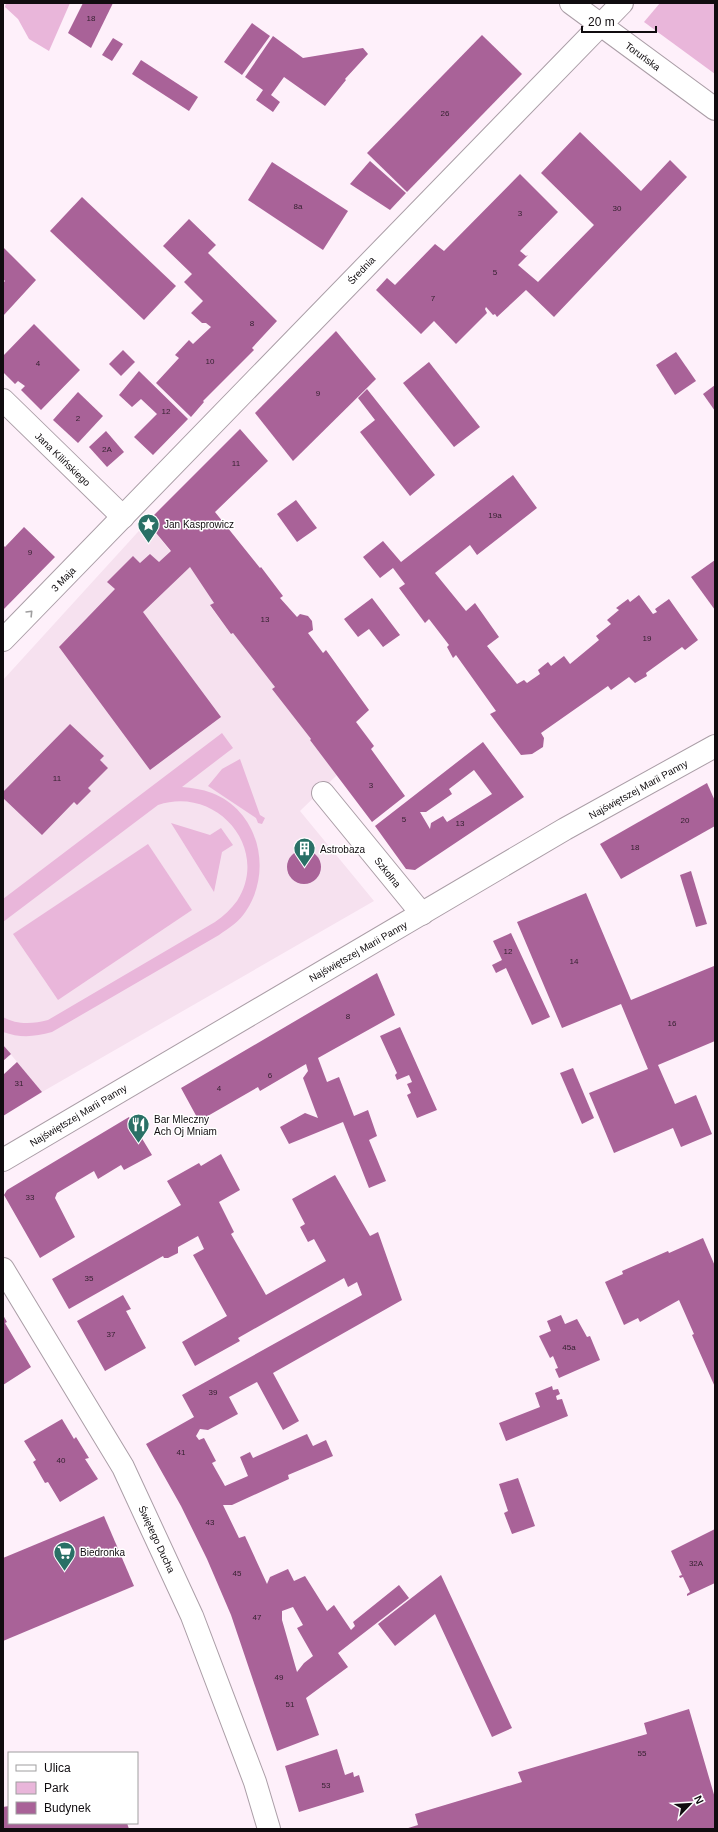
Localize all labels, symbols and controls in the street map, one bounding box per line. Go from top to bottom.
scale bar [582,8,656,34]
house number: 18 [87,14,96,23]
text: 20 m [588,15,615,29]
street label: Toruńska [623,40,663,73]
house number: 26 [441,109,450,118]
house number: 8a [294,202,303,211]
house number: 30 [613,204,622,213]
house number: 3 [518,209,523,218]
street label: Średnia [345,253,378,287]
house number: 5 [493,268,498,277]
house number: 7 [431,294,436,303]
house number: 8 [250,319,255,328]
house number: 10 [206,357,215,366]
house number: 4 [36,359,41,368]
house number: 9 [316,389,321,398]
house number: 12 [162,407,171,416]
house number: 2 [76,414,81,423]
street label: Jana Kilińskiego [33,430,93,489]
house number: 2A [102,445,113,454]
house number: 11 [232,459,241,468]
place icon: Jan Kasprowicz [136,511,162,544]
house number: 19a [488,511,502,520]
place label: Jan Kasprowicz [164,519,234,530]
house number: 9 [28,548,33,557]
street label: 3 Maja [49,564,78,594]
one-way arrow [25,610,33,618]
house number: 13 [261,615,270,624]
house number: 19 [643,634,652,643]
street label: Najświętszej Marii Panny [587,758,690,821]
house number: 11 [53,774,62,783]
house number: 3 [369,781,374,790]
house number: 5 [402,815,407,824]
house number: 20 [681,816,690,825]
house number: 13 [456,819,465,828]
building icon: Astrobaza [291,836,317,869]
house number: 18 [631,843,640,852]
place label: Astrobaza [320,844,365,855]
street label: Szkolna [372,855,403,890]
street label: Najświętszej Marii Panny [307,919,409,984]
house number: 12 [504,947,513,956]
house number: 14 [570,957,579,966]
house number: 8 [346,1012,351,1021]
house number: 16 [668,1019,677,1028]
house number: 6 [268,1071,273,1080]
house number: 31 [15,1079,24,1088]
street label: Najświętszej Marii Panny [28,1082,129,1149]
house number: 4 [217,1084,222,1093]
restaurant icon: Bar Mleczny Ach Oj Mniam [126,1112,152,1145]
place label: Bar Mleczny Ach Oj Mniam [154,1114,217,1137]
house number: 33 [26,1193,35,1202]
house number: 35 [85,1274,94,1283]
house number: 37 [107,1330,116,1339]
house number: 45a [562,1343,576,1352]
house number: 39 [209,1388,218,1397]
house number: 41 [177,1448,186,1457]
house number: 40 [57,1456,66,1465]
street label: Świętego Ducha [136,1503,178,1575]
house number: 43 [206,1518,215,1527]
supermarket icon: Biedronka [52,1539,78,1572]
place label: Biedronka [80,1547,125,1558]
house number: 32A [689,1559,704,1568]
house number: 45 [233,1569,242,1578]
house number: 47 [253,1613,262,1622]
house number: 49 [275,1673,284,1682]
house number: 51 [286,1700,295,1709]
house number: 55 [638,1749,647,1758]
legend [8,1752,138,1824]
text: Ulica [44,1761,71,1775]
text: Park [44,1781,70,1795]
house number: 53 [322,1781,331,1790]
north arrow [670,1784,710,1824]
text: N [692,1794,706,1806]
text: Budynek [44,1801,92,1815]

